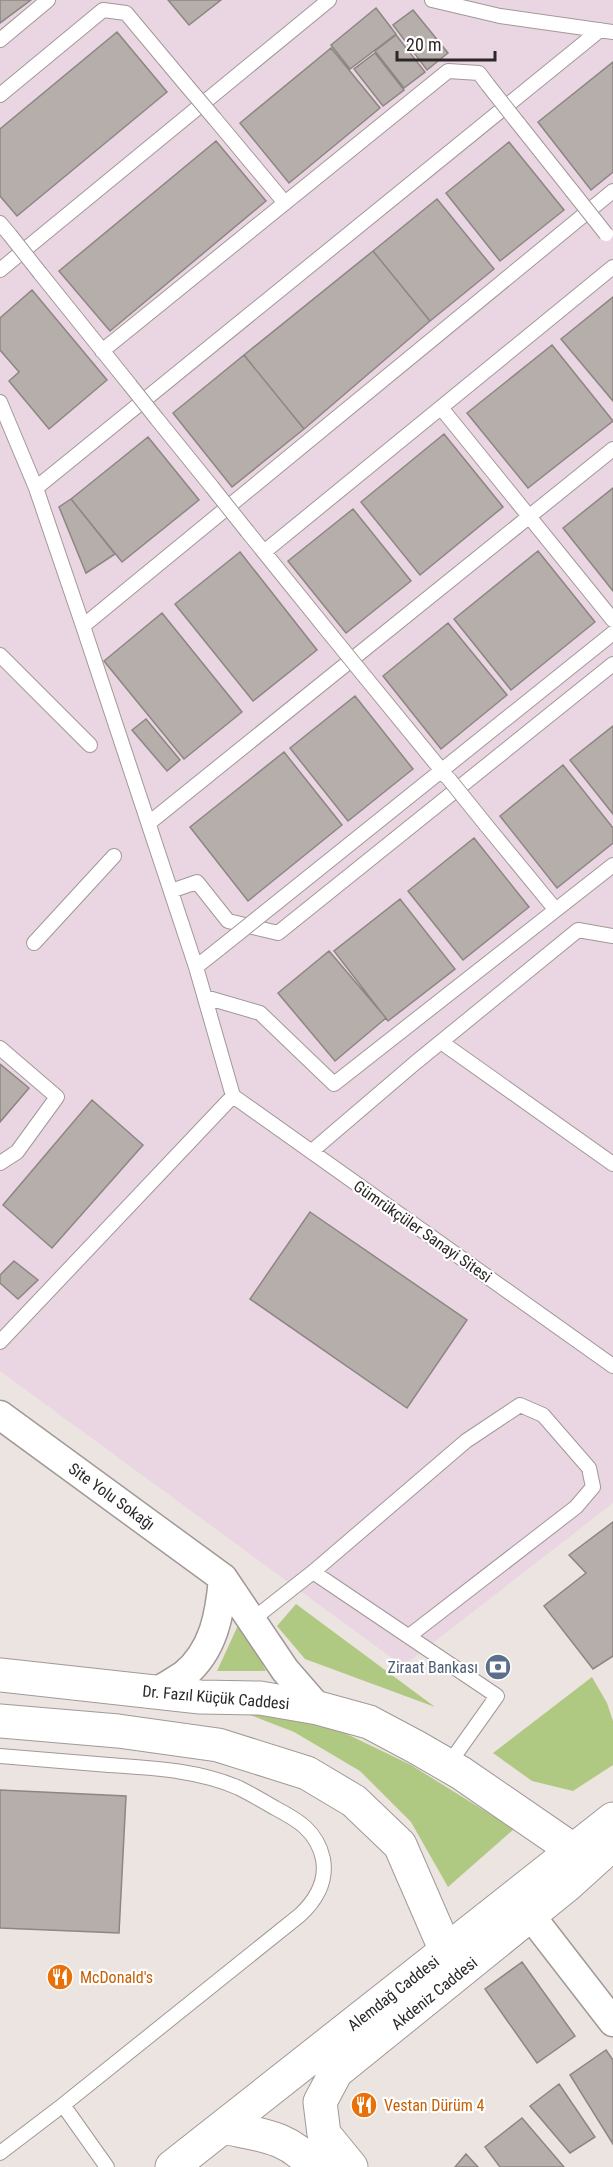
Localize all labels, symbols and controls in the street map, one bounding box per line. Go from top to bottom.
scale bar [397,24,494,62]
text: 20 m [406,34,441,55]
street label: Gümrükçüler Sanayi Sitesi [350,1177,495,1286]
street label: Site Yolu Sokağı [65,1459,158,1534]
bank icon: Ziraat Bankası [483,1652,513,1682]
place label: Ziraat Bankası [388,1658,478,1677]
street label: Dr. Fazıl Küçük Caddesi [142,1682,290,1713]
street label: Alemdağ Caddesi [344,1952,443,2035]
street label: Akdeniz Caddesi [388,1953,481,2034]
restaurant icon: McDonald's [45,1962,75,1992]
place label: McDonald's [80,1968,153,1987]
restaurant icon: Vestan Dürüm 4 [349,2090,379,2120]
place label: Vestan Dürüm 4 [384,2096,484,2115]

